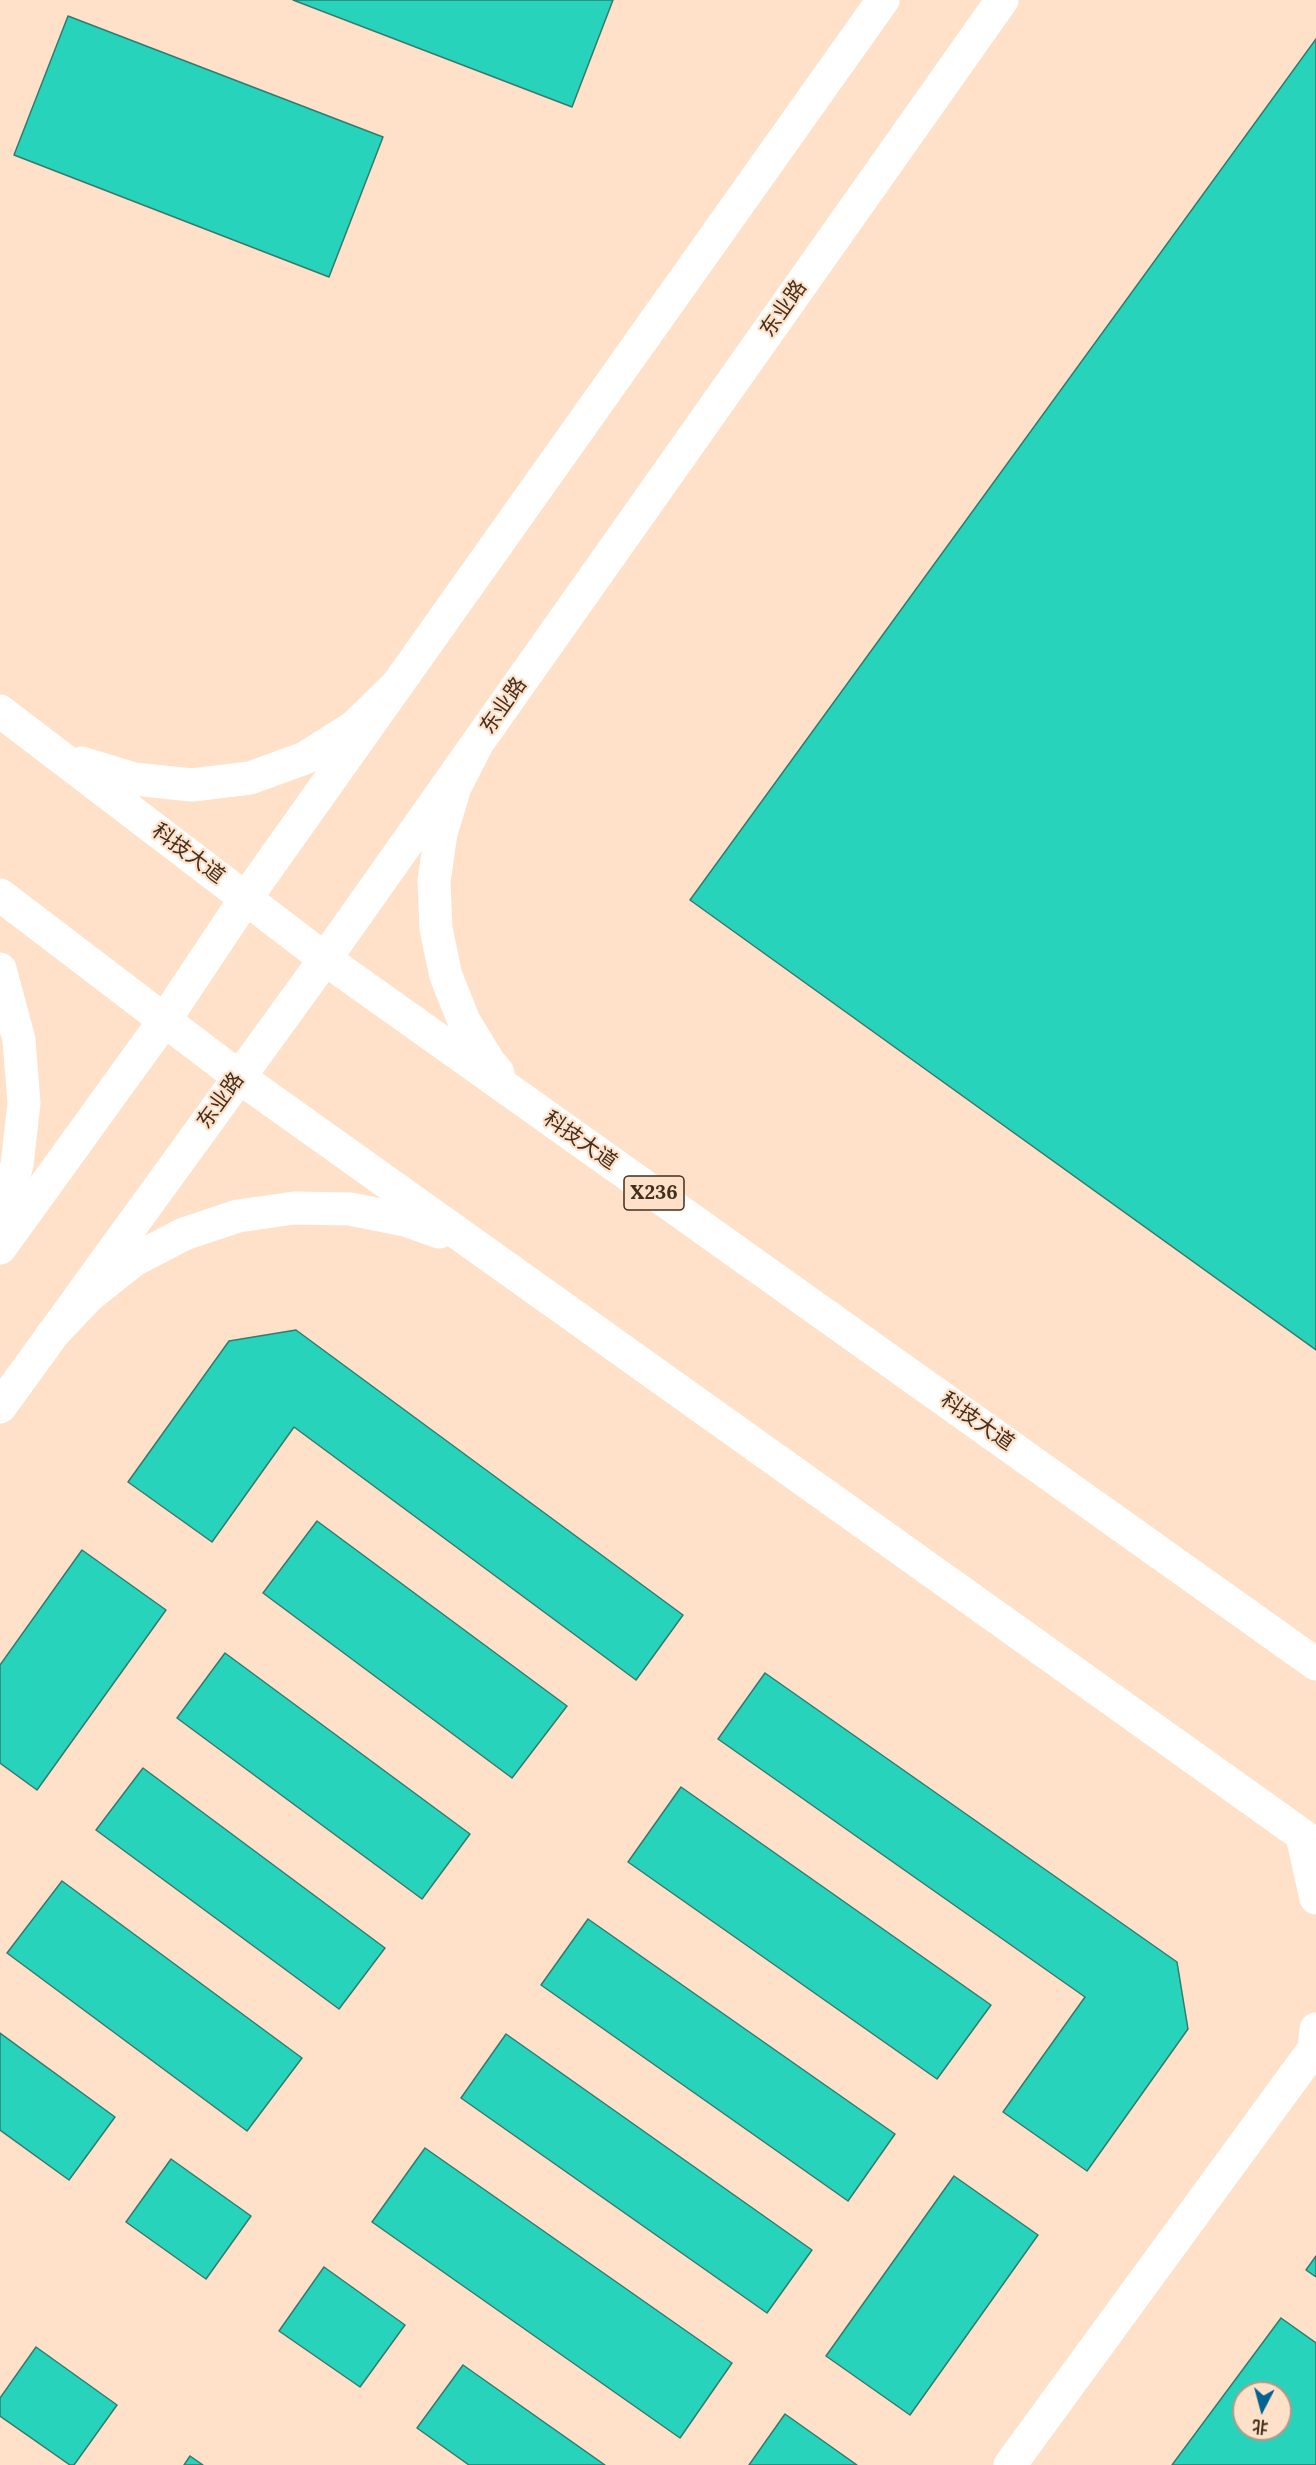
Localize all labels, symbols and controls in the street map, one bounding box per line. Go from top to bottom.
street label: 东业路 [756,276,812,342]
street label: 东业路 [476,673,532,739]
street label: 科技大道 [147,819,229,889]
street label: 东业路 [192,1068,250,1134]
street label: 科技大道 [538,1107,622,1175]
road number: X236 [624,1176,684,1210]
street label: 科技大道 [935,1388,1019,1456]
north arrow [1232,2381,1292,2441]
text: 北 [1251,2416,1269,2438]

